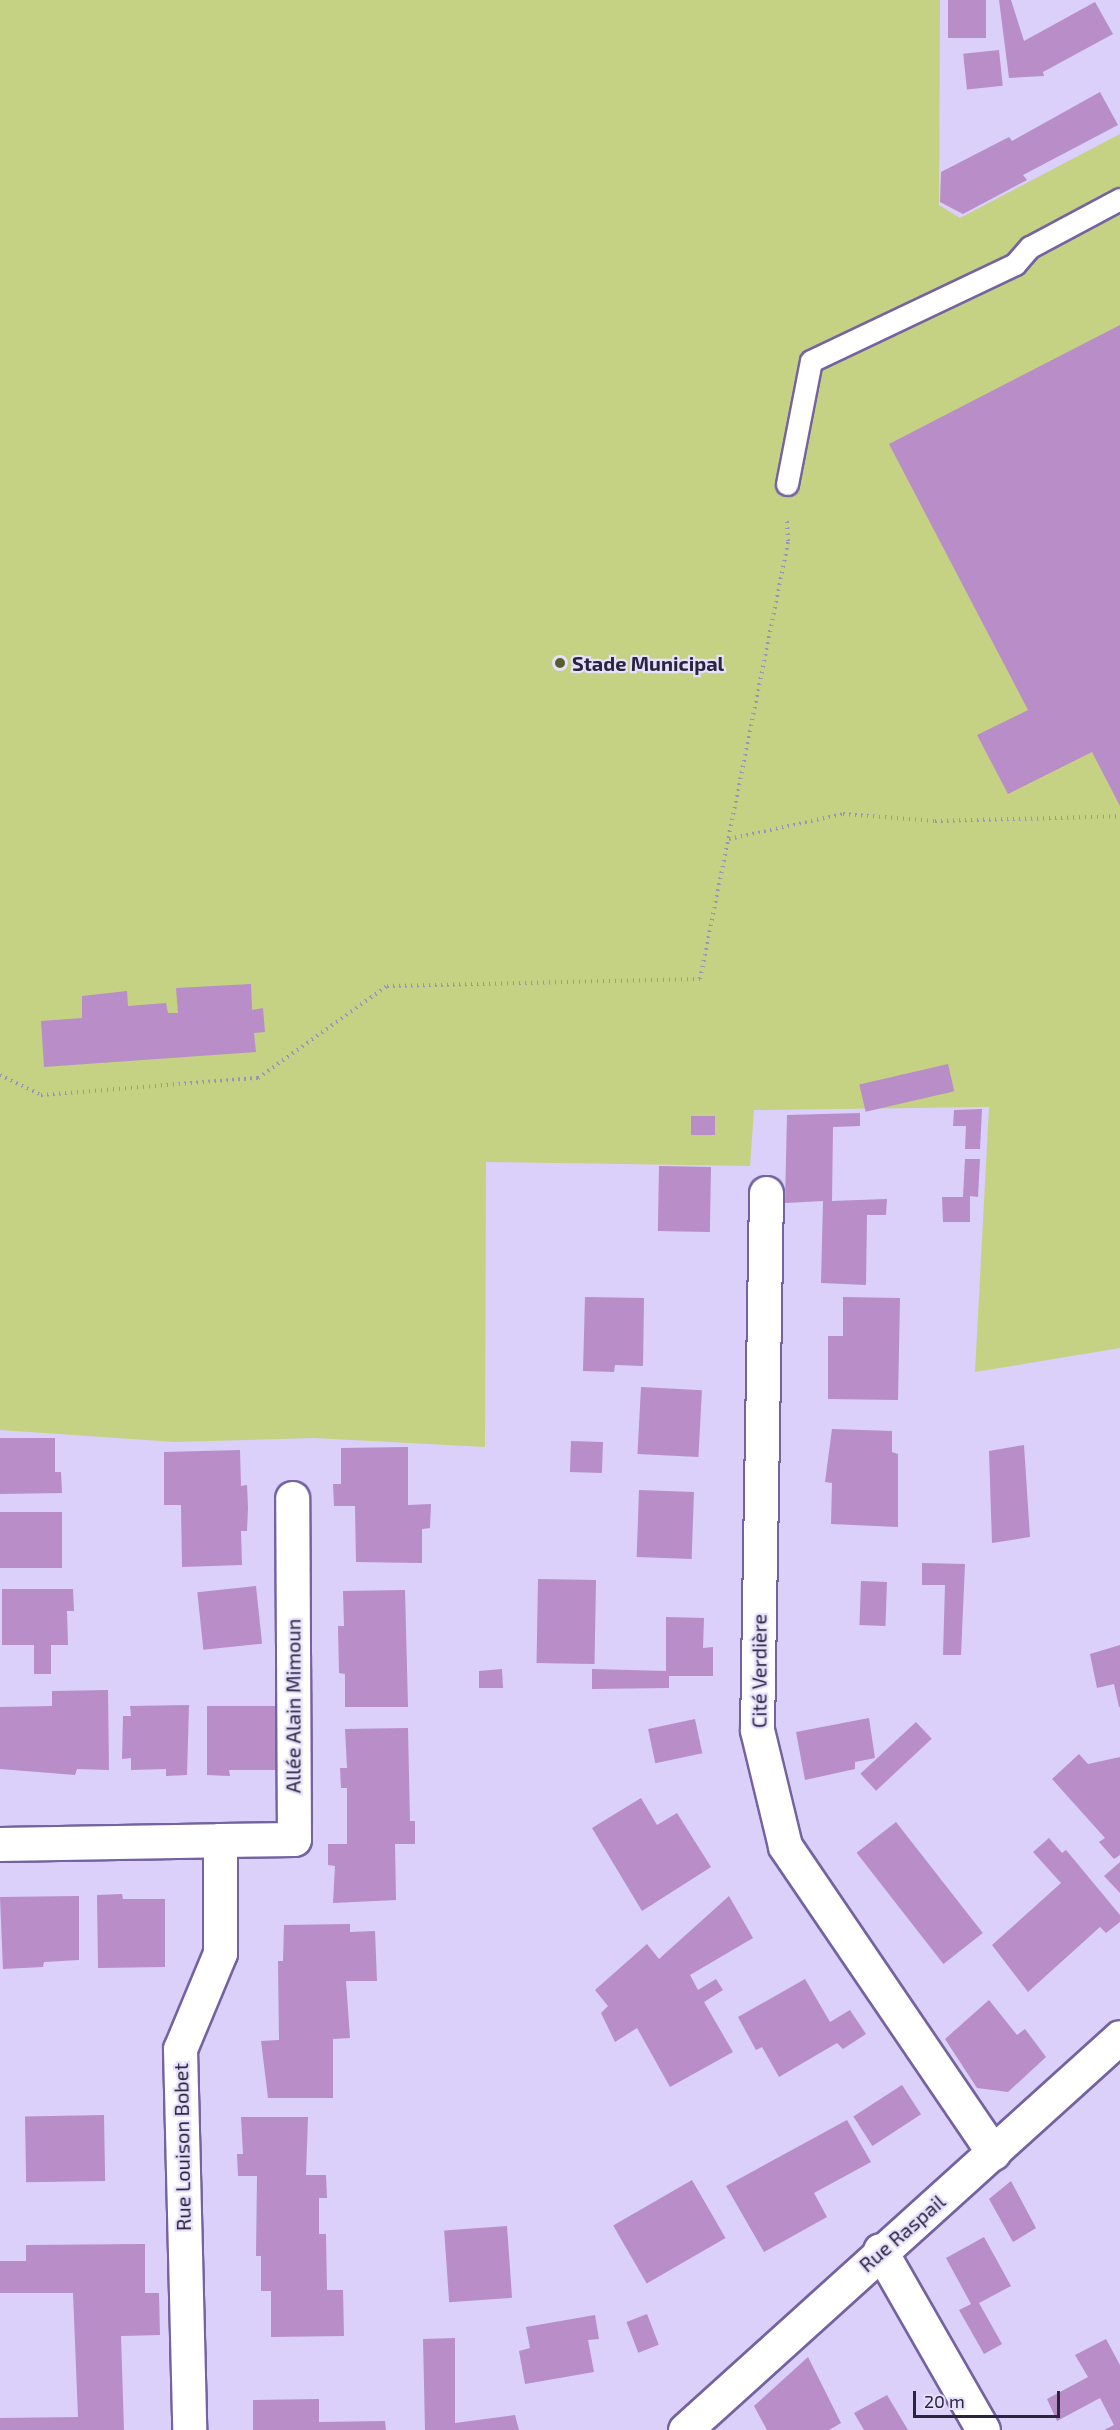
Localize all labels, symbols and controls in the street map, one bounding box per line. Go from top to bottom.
place label: Stade Municipal [572,651,724,675]
marker: Stade Municipal [553,656,567,670]
street label: Cité Verdière [747,1614,771,1728]
street label: Allée Alain Mimoun [281,1618,305,1794]
street label: Rue Louison Bobet [169,2063,195,2231]
street label: Rue Raspail [854,2189,950,2277]
scale bar [916,2379,1063,2417]
text: 20 m [924,2390,965,2412]

